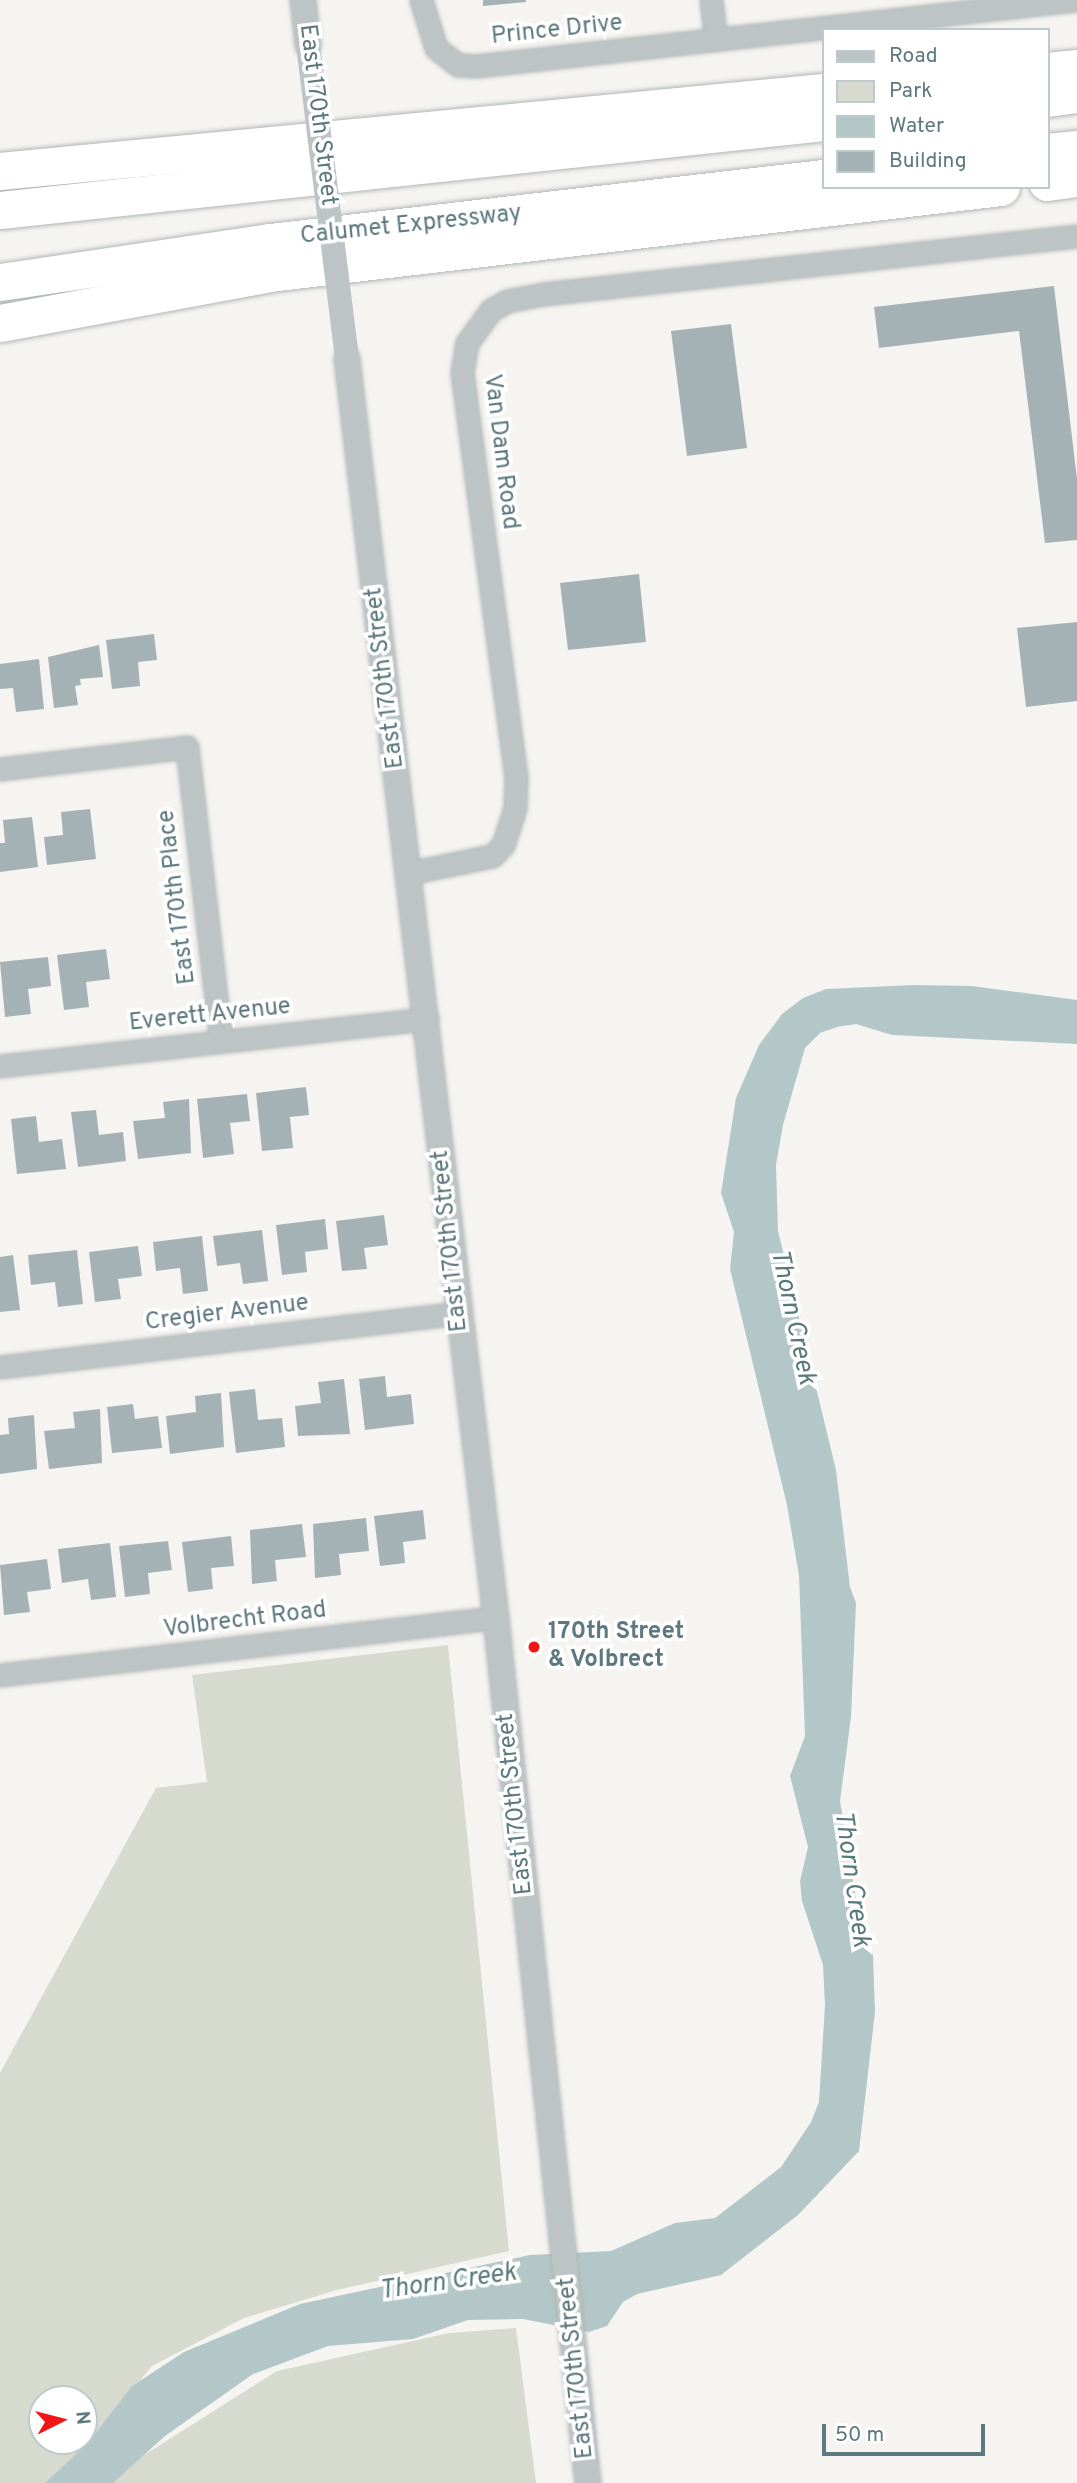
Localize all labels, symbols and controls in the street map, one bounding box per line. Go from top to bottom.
street label: Prince Drive [490,10,624,52]
street label: East 170th Street [292,23,342,207]
legend [822,28,1049,189]
text: Road [889,43,938,70]
text: Park [889,78,932,105]
text: Water [889,113,944,140]
text: Building [889,148,967,175]
street label: Calumet Expressway [299,200,523,252]
street label: Van Dam Road [476,373,524,531]
street label: East 170th Street [361,586,411,770]
street label: East 170th Place [153,808,203,986]
street label: Everett Avenue [127,993,293,1039]
street label: East 170th Street [427,1149,475,1333]
water label: Thorn Creek [762,1246,822,1388]
street label: Cregier Avenue [143,1290,311,1338]
street label: Volbrecht Road [162,1597,328,1645]
place label: 170th Street & Volbrect [548,1619,684,1675]
marker: 170th Street & Volbrect [526,1639,542,1655]
street label: East 170th Street [492,1712,540,1896]
water label: Thorn Creek [826,1809,876,1949]
water label: Thorn Creek [378,2258,518,2308]
street label: East 170th Street [553,2276,601,2460]
north arrow [28,2385,98,2455]
text: N [69,2410,95,2426]
scale bar [825,2410,988,2454]
text: 50 m [835,2422,884,2449]

